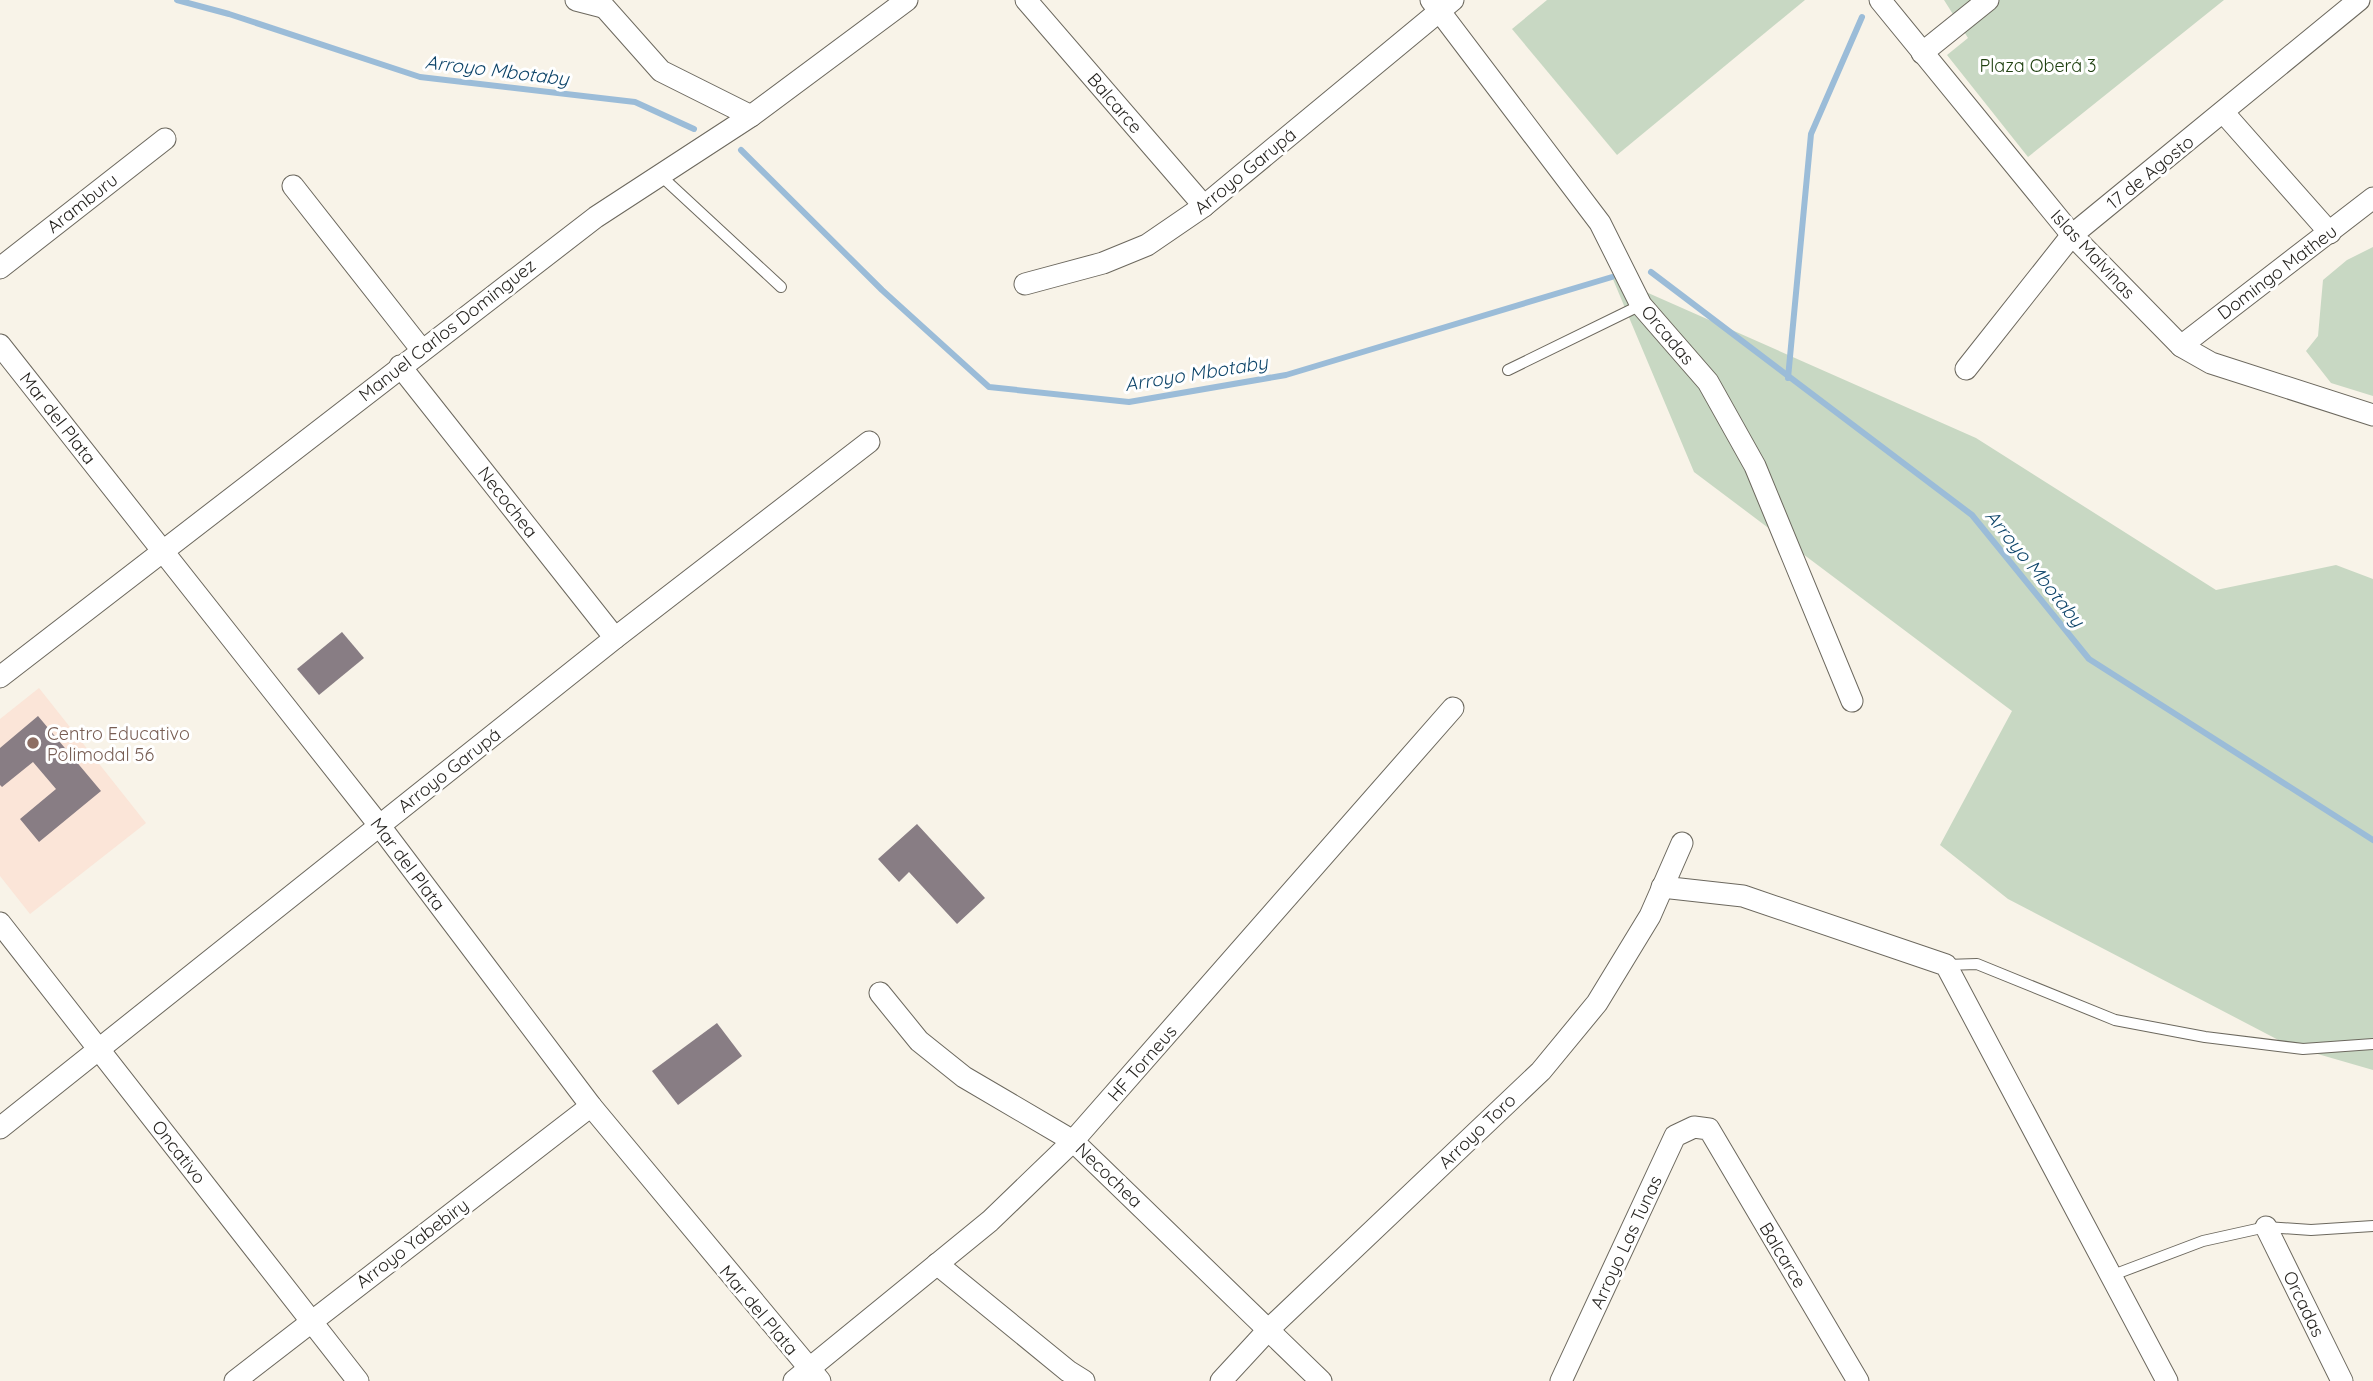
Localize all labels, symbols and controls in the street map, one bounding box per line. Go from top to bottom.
water label: Arroyo Mbotaby [424,49,571,91]
park label: Plaza Oberá 3 [1979,54,2097,77]
street label: Balcarce [1082,68,1148,138]
street label: Arroyo Garupá [1189,123,1301,219]
street label: 17 de Agosto [2102,130,2198,214]
street label: Aramburu [42,168,122,238]
street label: Islas Malvinas [2046,204,2140,304]
street label: Domingo Matheu [2213,220,2341,324]
street label: Manuel Carlos Dominguez [354,254,540,406]
street label: Orcadas [1636,300,1700,370]
water label: Arroyo Mbotaby [1123,350,1270,396]
street label: Mar del Plata [15,367,101,469]
street label: Necochea [473,462,543,542]
water label: Arroyo Mbotaby [1980,504,2090,633]
place label: Centro Educativo Polimodal 56 [47,722,190,766]
street label: Arroyo Garupá [393,723,505,817]
marker: Centro Educativo Polimodal 56 [25,735,41,751]
street label: Mar del Plata [366,813,450,915]
street label: HF Torneus [1103,1020,1181,1106]
street label: Arroyo Toro [1433,1088,1521,1174]
street label: Oncativo [147,1115,211,1189]
street label: Necochea [1071,1137,1147,1213]
street label: Arroyo Las Tunas [1585,1172,1667,1312]
street label: Arroyo Yabebiry [351,1193,473,1293]
street label: Balcarce [1754,1218,1812,1292]
street label: Mar del Plata [715,1260,803,1360]
street label: Orcadas [2278,1267,2330,1341]

